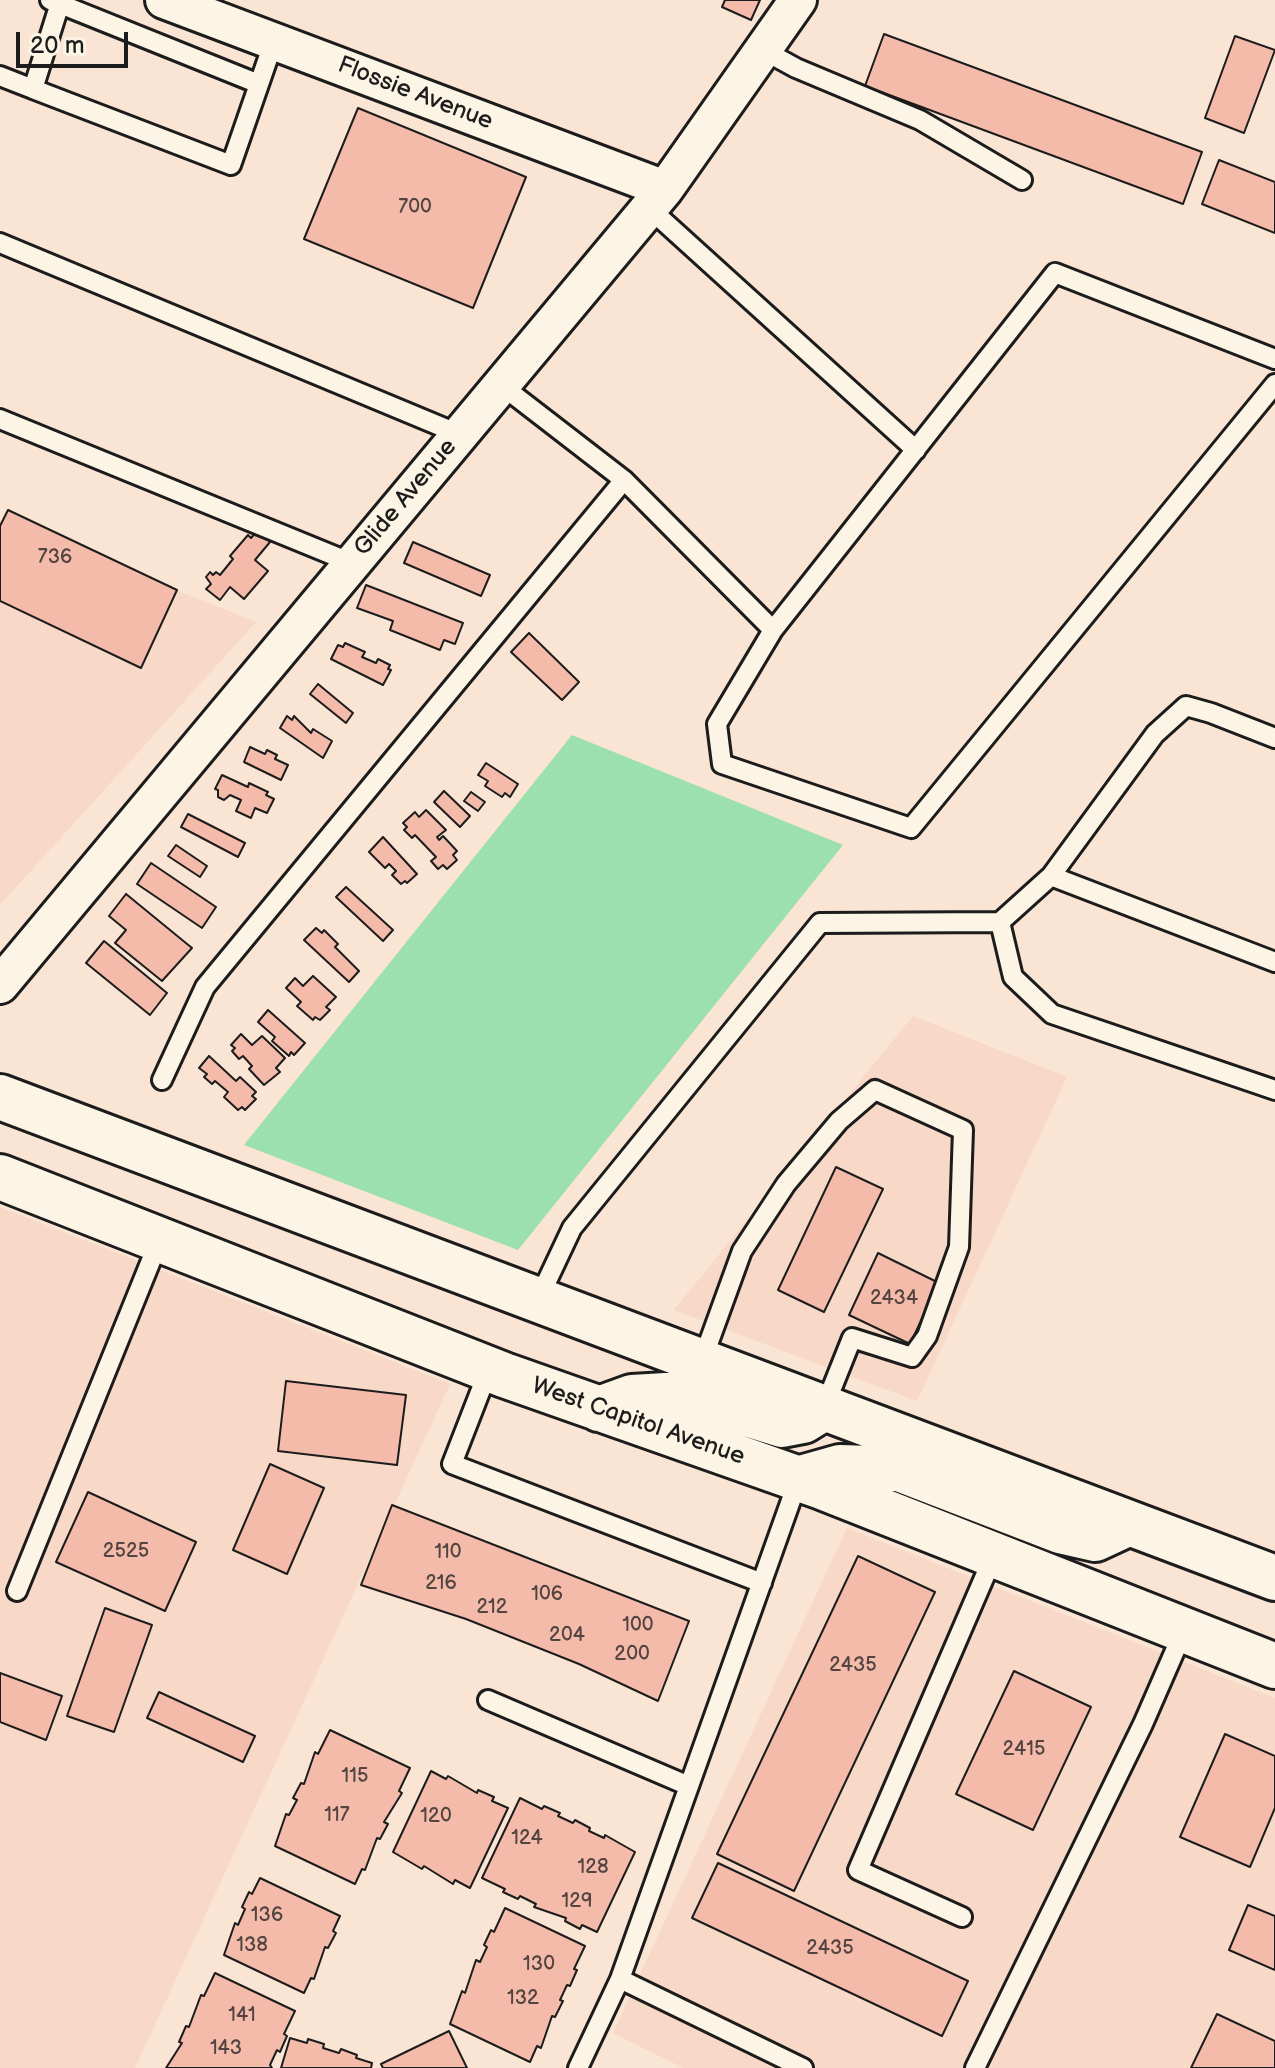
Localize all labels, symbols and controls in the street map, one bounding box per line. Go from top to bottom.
scale bar [20,16,132,66]
text: 20 m [30,31,85,60]
street label: Flossie Avenue [333,51,497,137]
house number: 700 [398,196,432,220]
street label: Glide Avenue [349,434,463,562]
house number: 736 [38,546,72,570]
house number: 2434 [870,1287,918,1311]
street label: West Capitol Avenue [528,1372,748,1472]
house number: 2525 [103,1540,149,1564]
house number: 110 [434,1541,462,1565]
house number: 216 [425,1572,457,1596]
house number: 106 [531,1583,563,1607]
house number: 212 [476,1596,508,1620]
house number: 100 [622,1614,654,1638]
house number: 204 [549,1624,585,1648]
house number: 200 [614,1643,650,1667]
house number: 2435 [829,1654,877,1678]
house number: 2415 [1003,1738,1045,1762]
house number: 115 [342,1765,368,1789]
house number: 117 [324,1804,350,1828]
house number: 120 [420,1805,452,1829]
house number: 124 [511,1827,543,1851]
house number: 128 [577,1856,609,1880]
house number: 129 [561,1890,593,1914]
house number: 136 [251,1904,283,1928]
house number: 138 [236,1934,268,1958]
house number: 2435 [806,1937,854,1961]
house number: 130 [523,1953,555,1977]
house number: 132 [507,1987,539,2011]
house number: 141 [228,2004,256,2028]
house number: 143 [210,2037,242,2061]

